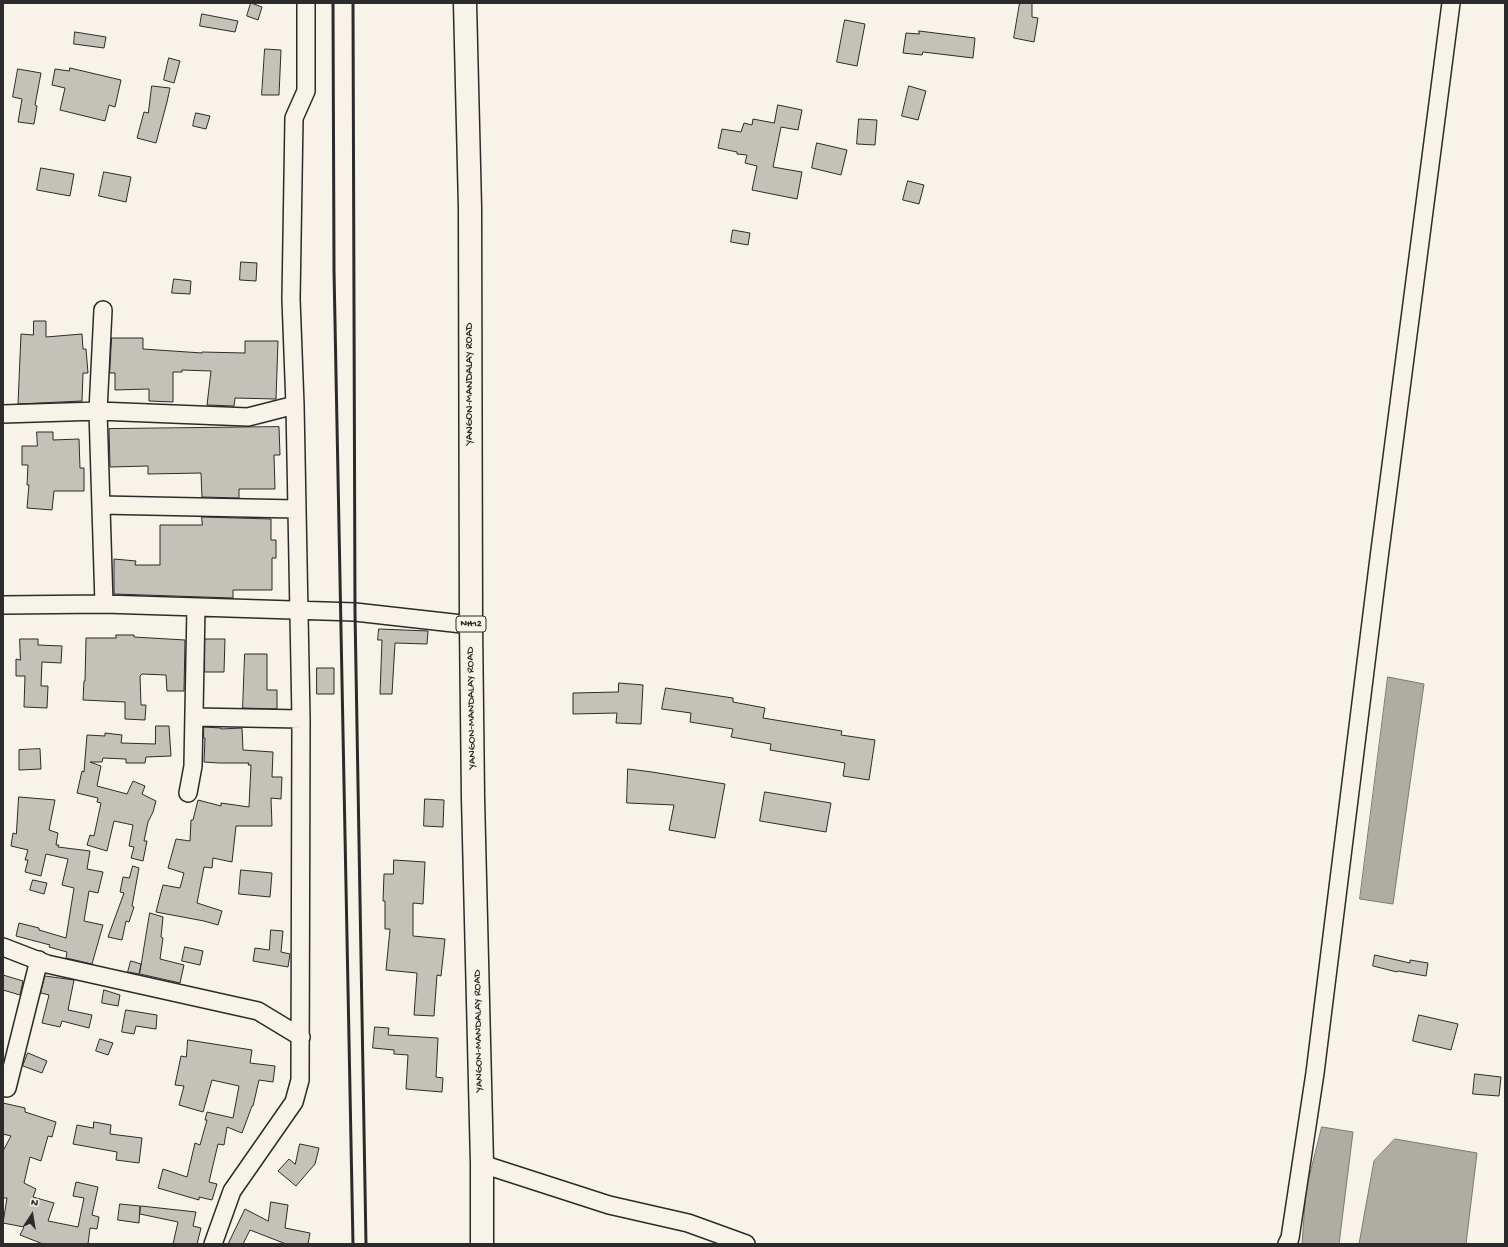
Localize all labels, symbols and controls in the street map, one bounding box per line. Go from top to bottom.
street label: YANGON-MANDALAY ROAD [463,323,477,445]
road number: NH12 [456,616,486,632]
street label: YANGON-MANDALAY ROAD [464,647,480,769]
street label: YANGON-MANDALAY ROAD [471,970,487,1092]
north arrow [12,1195,52,1235]
text: N [30,1197,39,1210]

